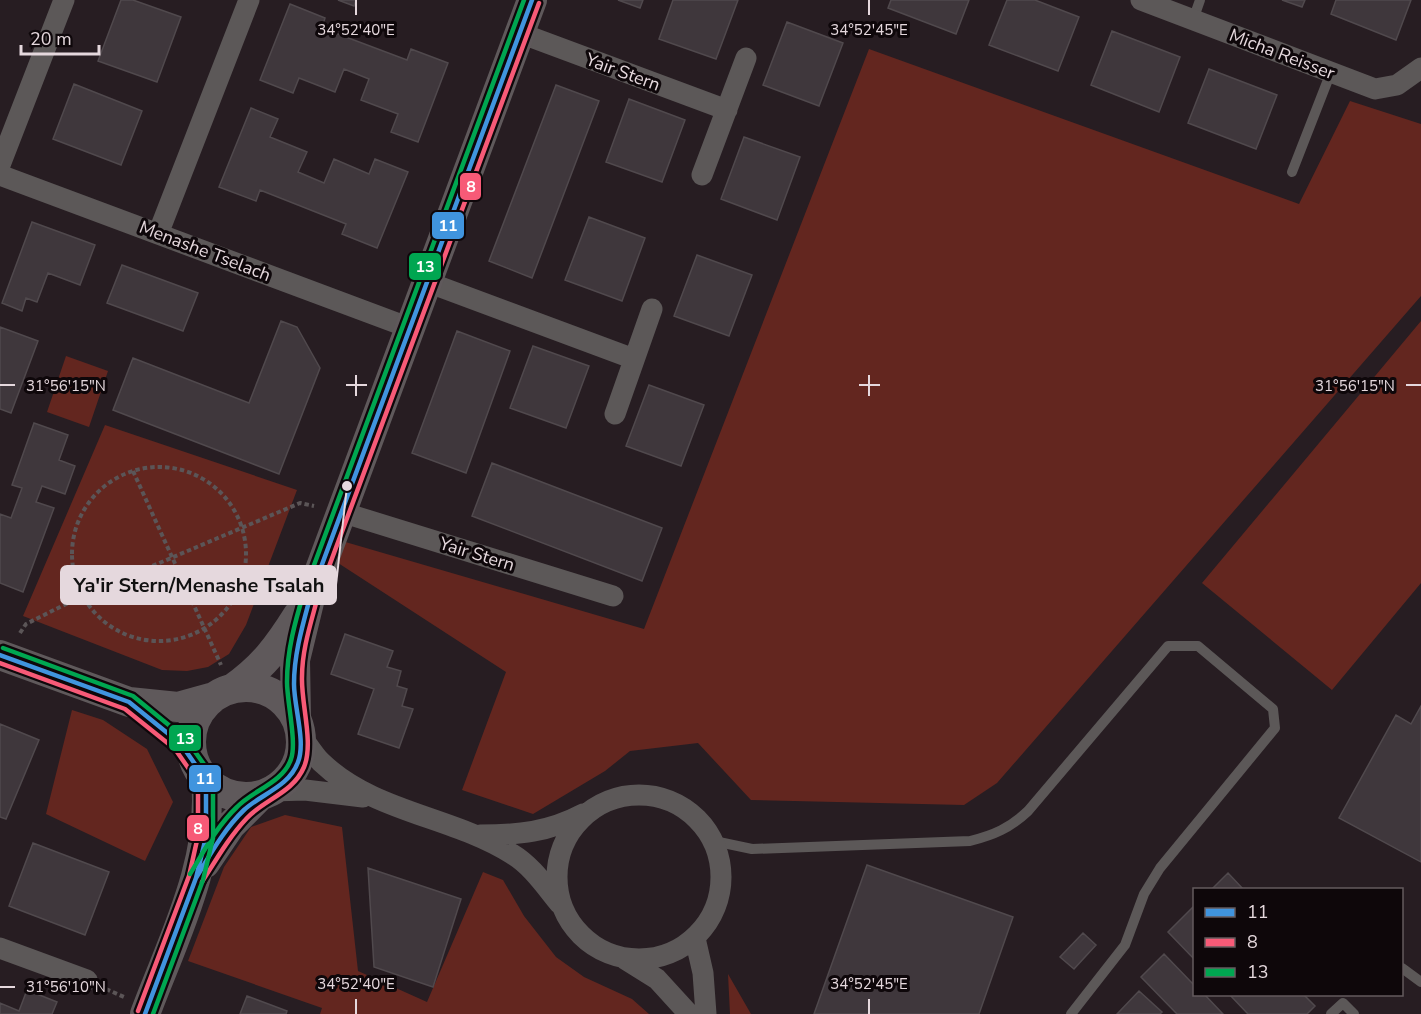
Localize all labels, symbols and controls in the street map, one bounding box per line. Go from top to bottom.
scale bar [21,18,99,56]
text: 34°52'40"E [317,20,395,40]
text: 34°52'45"E [830,20,908,40]
street label: Micha Reisser [1226,23,1339,85]
text: 20 m [30,27,72,51]
street label: Yair Stern [581,47,664,97]
line badge: 8 [459,172,482,201]
text: 8 [466,176,476,198]
line badge: 11 [431,211,465,240]
street label: Menashe Tselach [136,215,274,287]
text: 11 [438,215,458,237]
line badge: 13 [408,252,442,281]
text: 13 [415,256,435,278]
text: 31°56'15"N [26,376,106,396]
text: 31°56'15"N [1315,376,1395,396]
street label: Yair Stern [435,531,518,577]
callout: Ya'ir Stern/Menashe Tsalah [61,566,336,604]
text: Ya'ir Stern/Menashe Tsalah [73,572,324,599]
line badge: 13 [168,724,202,752]
text: 13 [175,728,195,750]
line badge: 11 [188,764,222,793]
text: 11 [195,768,215,790]
line badge: 8 [186,814,210,842]
text: 8 [193,818,203,840]
legend [1193,888,1403,996]
text: 11 [1247,900,1269,924]
text: 8 [1247,930,1258,954]
text: 13 [1247,960,1269,984]
text: 34°52'40"E [317,974,395,994]
text: 34°52'45"E [830,974,908,994]
text: 31°56'10"N [26,977,106,997]

